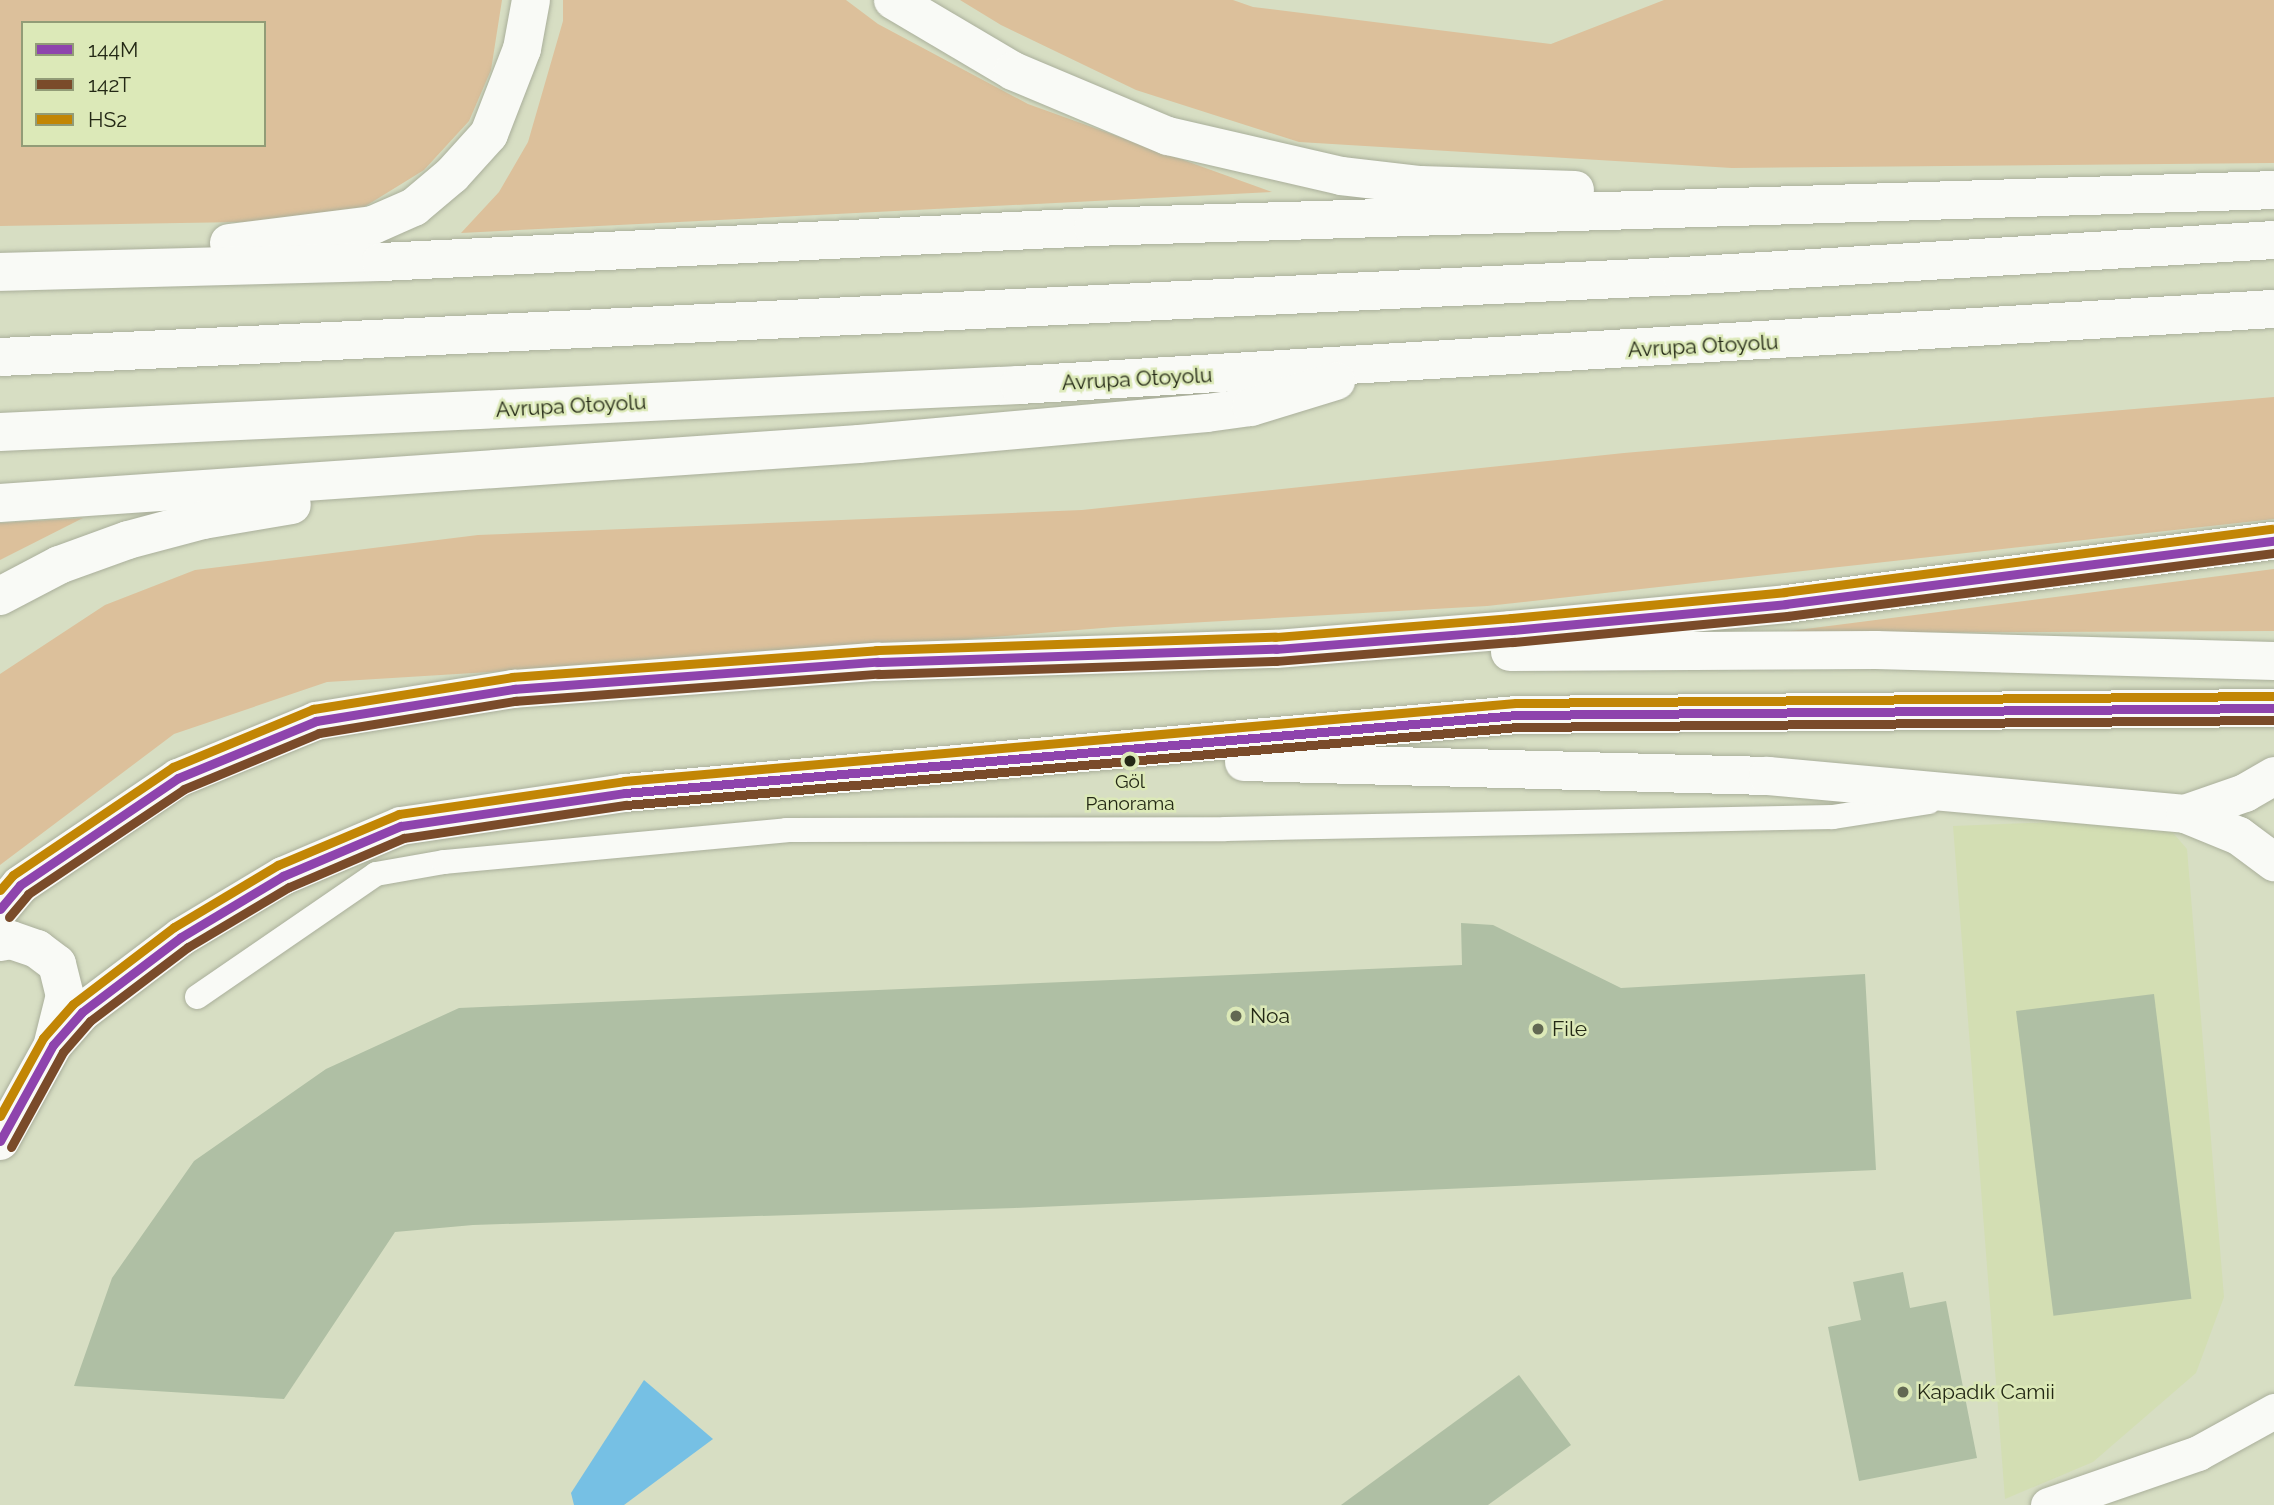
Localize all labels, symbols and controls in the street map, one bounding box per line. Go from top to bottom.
legend [21,21,266,147]
text: 144M [88,37,138,62]
text: 142T [88,72,131,97]
text: HS2 [88,107,127,132]
street label: Avrupa Otoyolu [1627,329,1779,363]
street label: Avrupa Otoyolu [1061,362,1213,396]
street label: Avrupa Otoyolu [495,389,647,423]
marker: Göl Panorama [1123,754,1137,768]
place label: Göl Panorama [1085,771,1175,815]
place label: Noa [1250,1003,1290,1029]
marker: Noa [1228,1008,1244,1024]
place label: File [1552,1016,1587,1042]
marker: File [1530,1021,1546,1037]
place label: Kapadık Camii [1917,1379,2055,1405]
marker: Kapadık Camii [1895,1384,1911,1400]

